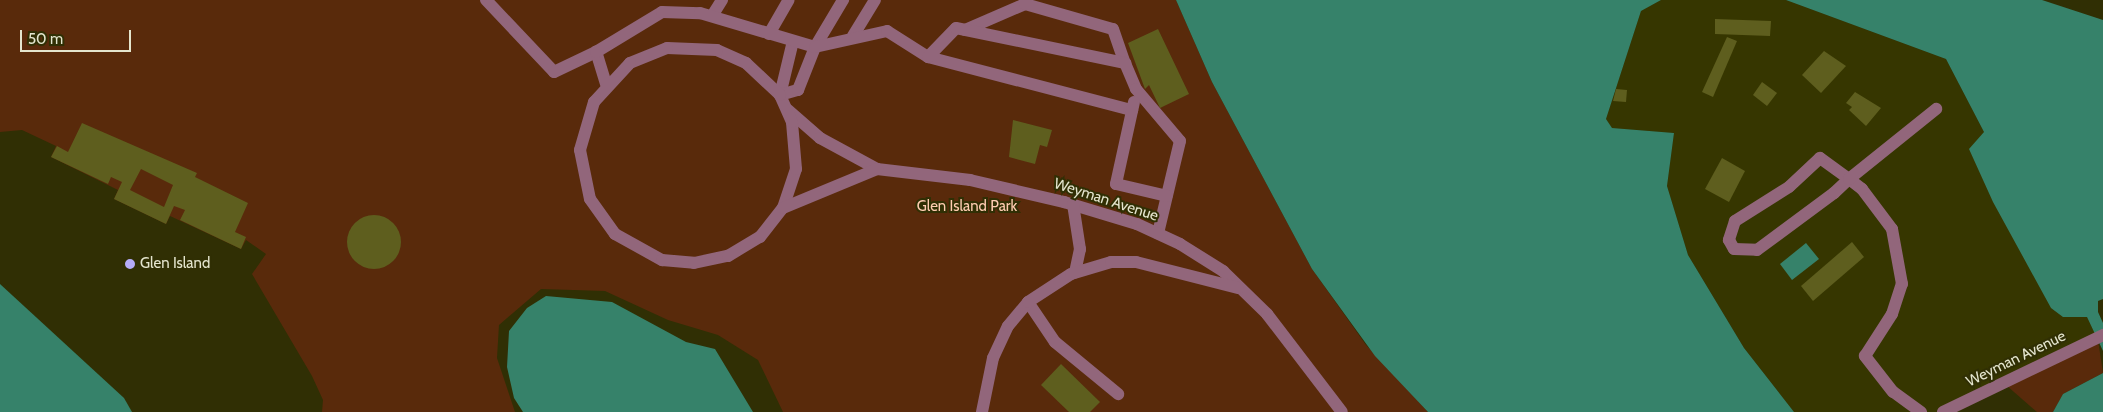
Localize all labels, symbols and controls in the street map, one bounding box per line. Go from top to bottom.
scale bar [22,20,134,52]
text: 50 m [28,30,63,48]
street label: Weyman Avenue [1052,175,1160,225]
park label: Glen Island Park [917,198,1017,216]
place label: Glen Island [140,255,210,273]
marker: Glen Island [124,258,136,270]
street label: Weyman Avenue [1963,327,2069,391]

